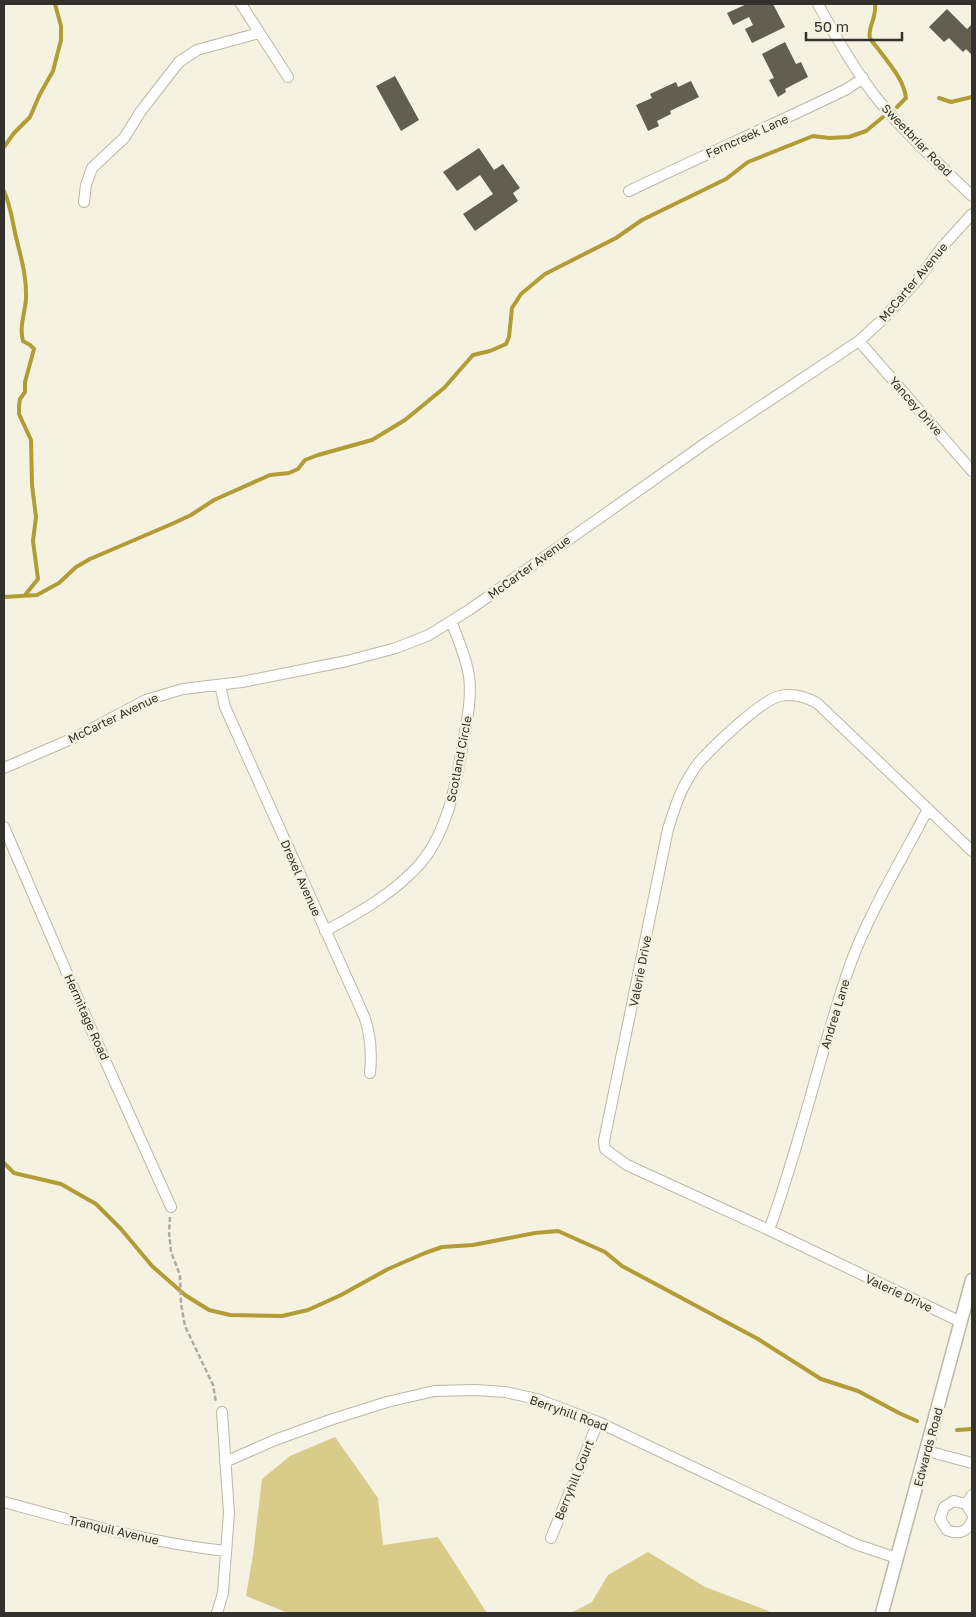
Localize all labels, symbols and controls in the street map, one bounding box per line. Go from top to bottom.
scale bar [806,10,902,42]
text: 50 m [814,17,849,35]
street label: Sweetbriar Road [879,101,955,179]
street label: Ferncreek Lane [703,111,791,161]
street label: McCarter Avenue [876,239,950,325]
street label: Yancey Drive [886,373,946,439]
street label: McCarter Avenue [485,532,573,602]
street label: McCarter Avenue [65,690,161,746]
street label: Scotland Circle [443,714,475,804]
street label: Drexel Avenue [277,837,325,919]
street label: Valerie Drive [626,934,654,1008]
street label: Hermitage Road [61,972,113,1062]
street label: Andrea Lane [817,977,853,1051]
street label: Valerie Drive [863,1271,935,1315]
street label: Berryhill Road [528,1392,610,1434]
street label: Edwards Road [910,1406,946,1488]
street label: Berryhill Court [551,1438,597,1522]
street label: Tranquil Avenue [67,1512,161,1548]

